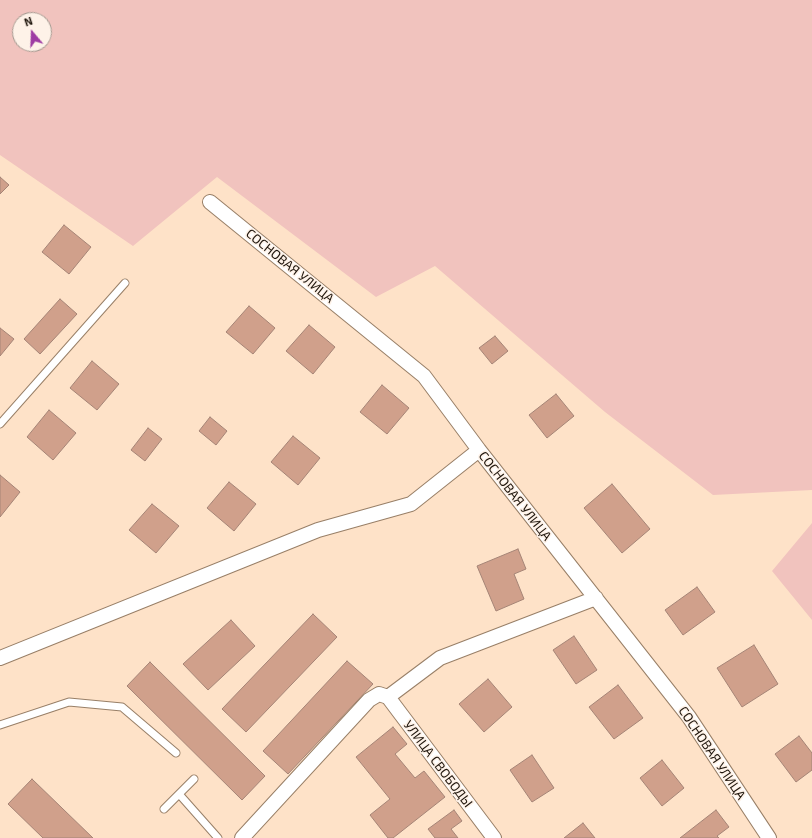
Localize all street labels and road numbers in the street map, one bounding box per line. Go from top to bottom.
street label: СОСНОВАЯ УЛИЦА [243,226,337,306]
street label: СОСНОВАЯ УЛИЦА [475,448,555,544]
street label: СОСНОВАЯ УЛИЦА [675,703,749,803]
street label: УЛИЦА СВОБОДЫ [400,718,476,810]

